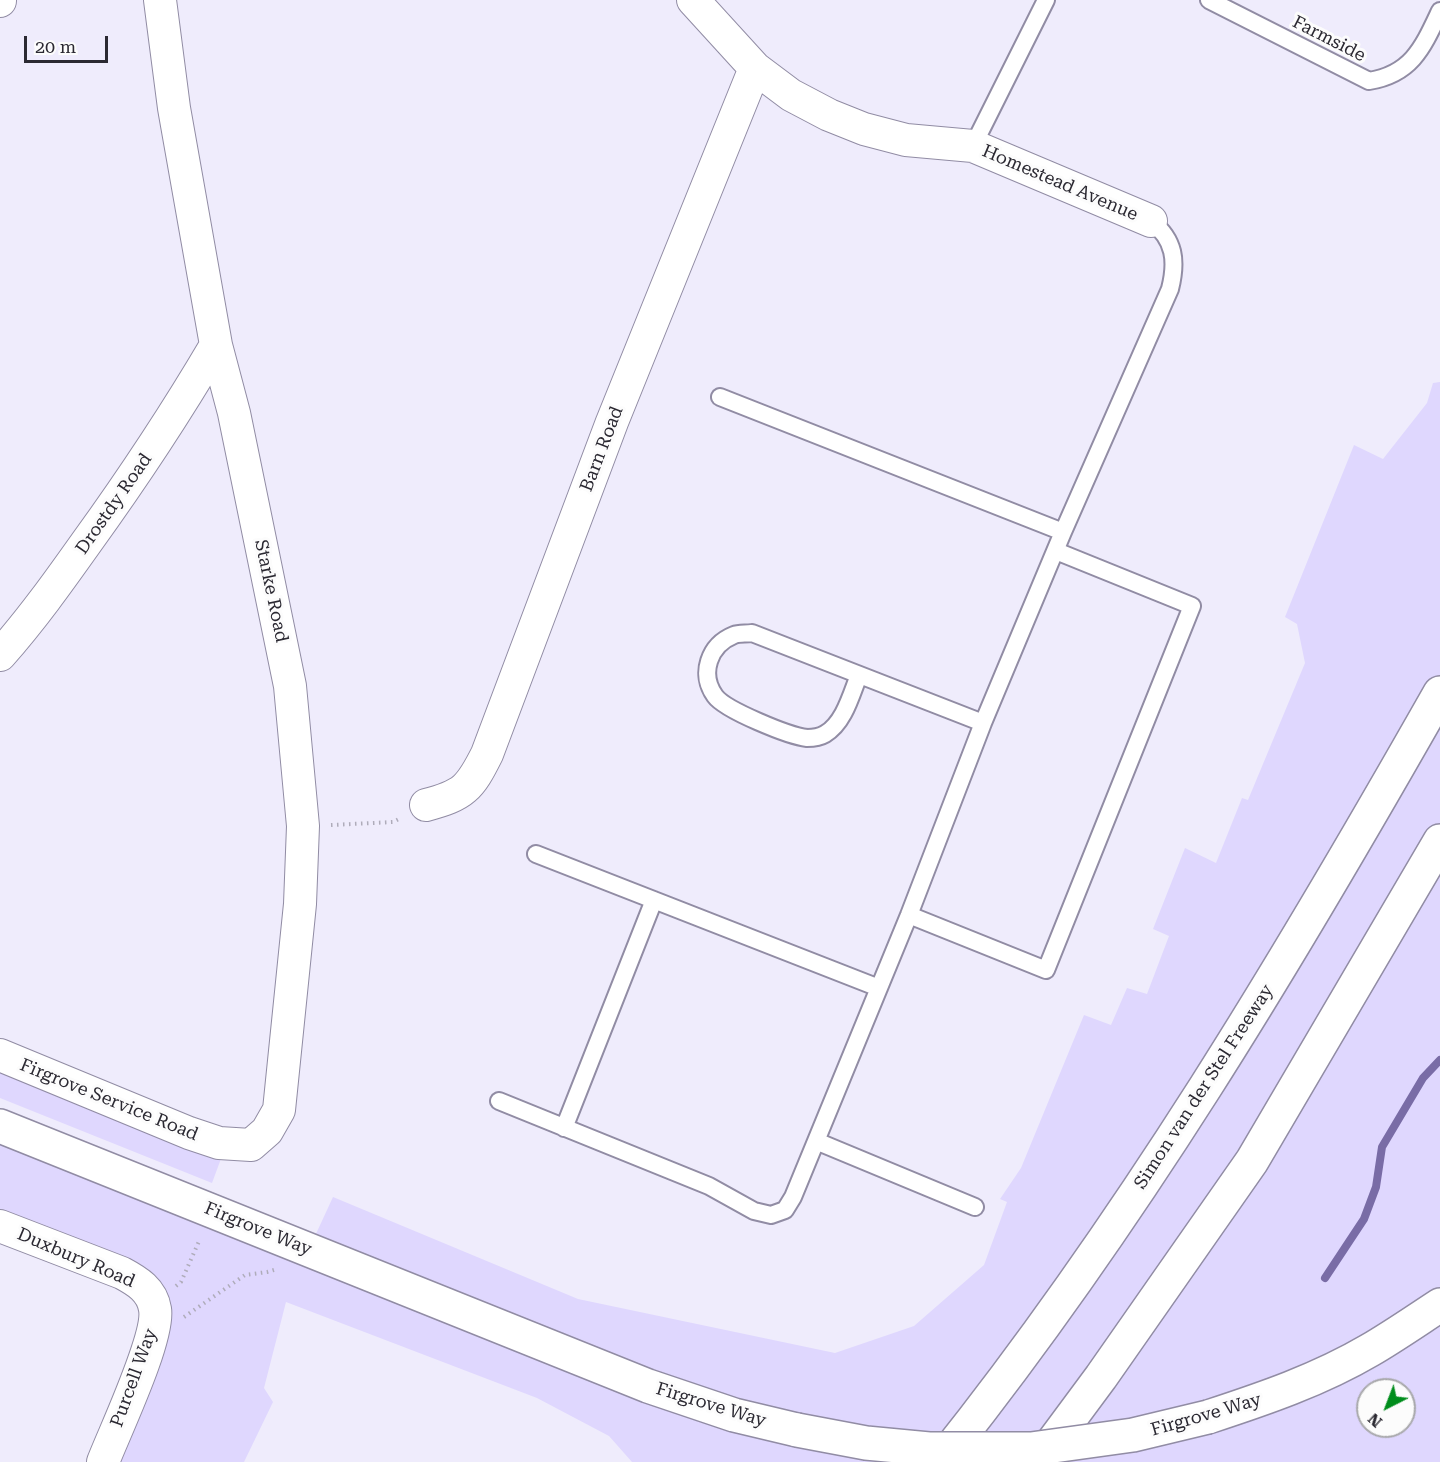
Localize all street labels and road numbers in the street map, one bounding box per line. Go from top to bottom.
street label: Farmside [1289,11,1369,67]
street label: Homestead Avenue [979,140,1141,226]
street label: Barn Road [576,403,628,495]
street label: Drostdy Road [71,449,157,559]
street label: Starke Road [250,538,292,644]
street label: Simon van der Stel Freeway [1130,981,1278,1193]
street label: Firgrove Service Road [17,1054,201,1146]
street label: Firgrove Way [201,1198,315,1260]
street label: Duxbury Road [14,1224,138,1292]
street label: Purcell Way [106,1326,162,1430]
street label: Firgrove Way [653,1378,769,1432]
street label: Firgrove Way [1148,1389,1264,1441]

